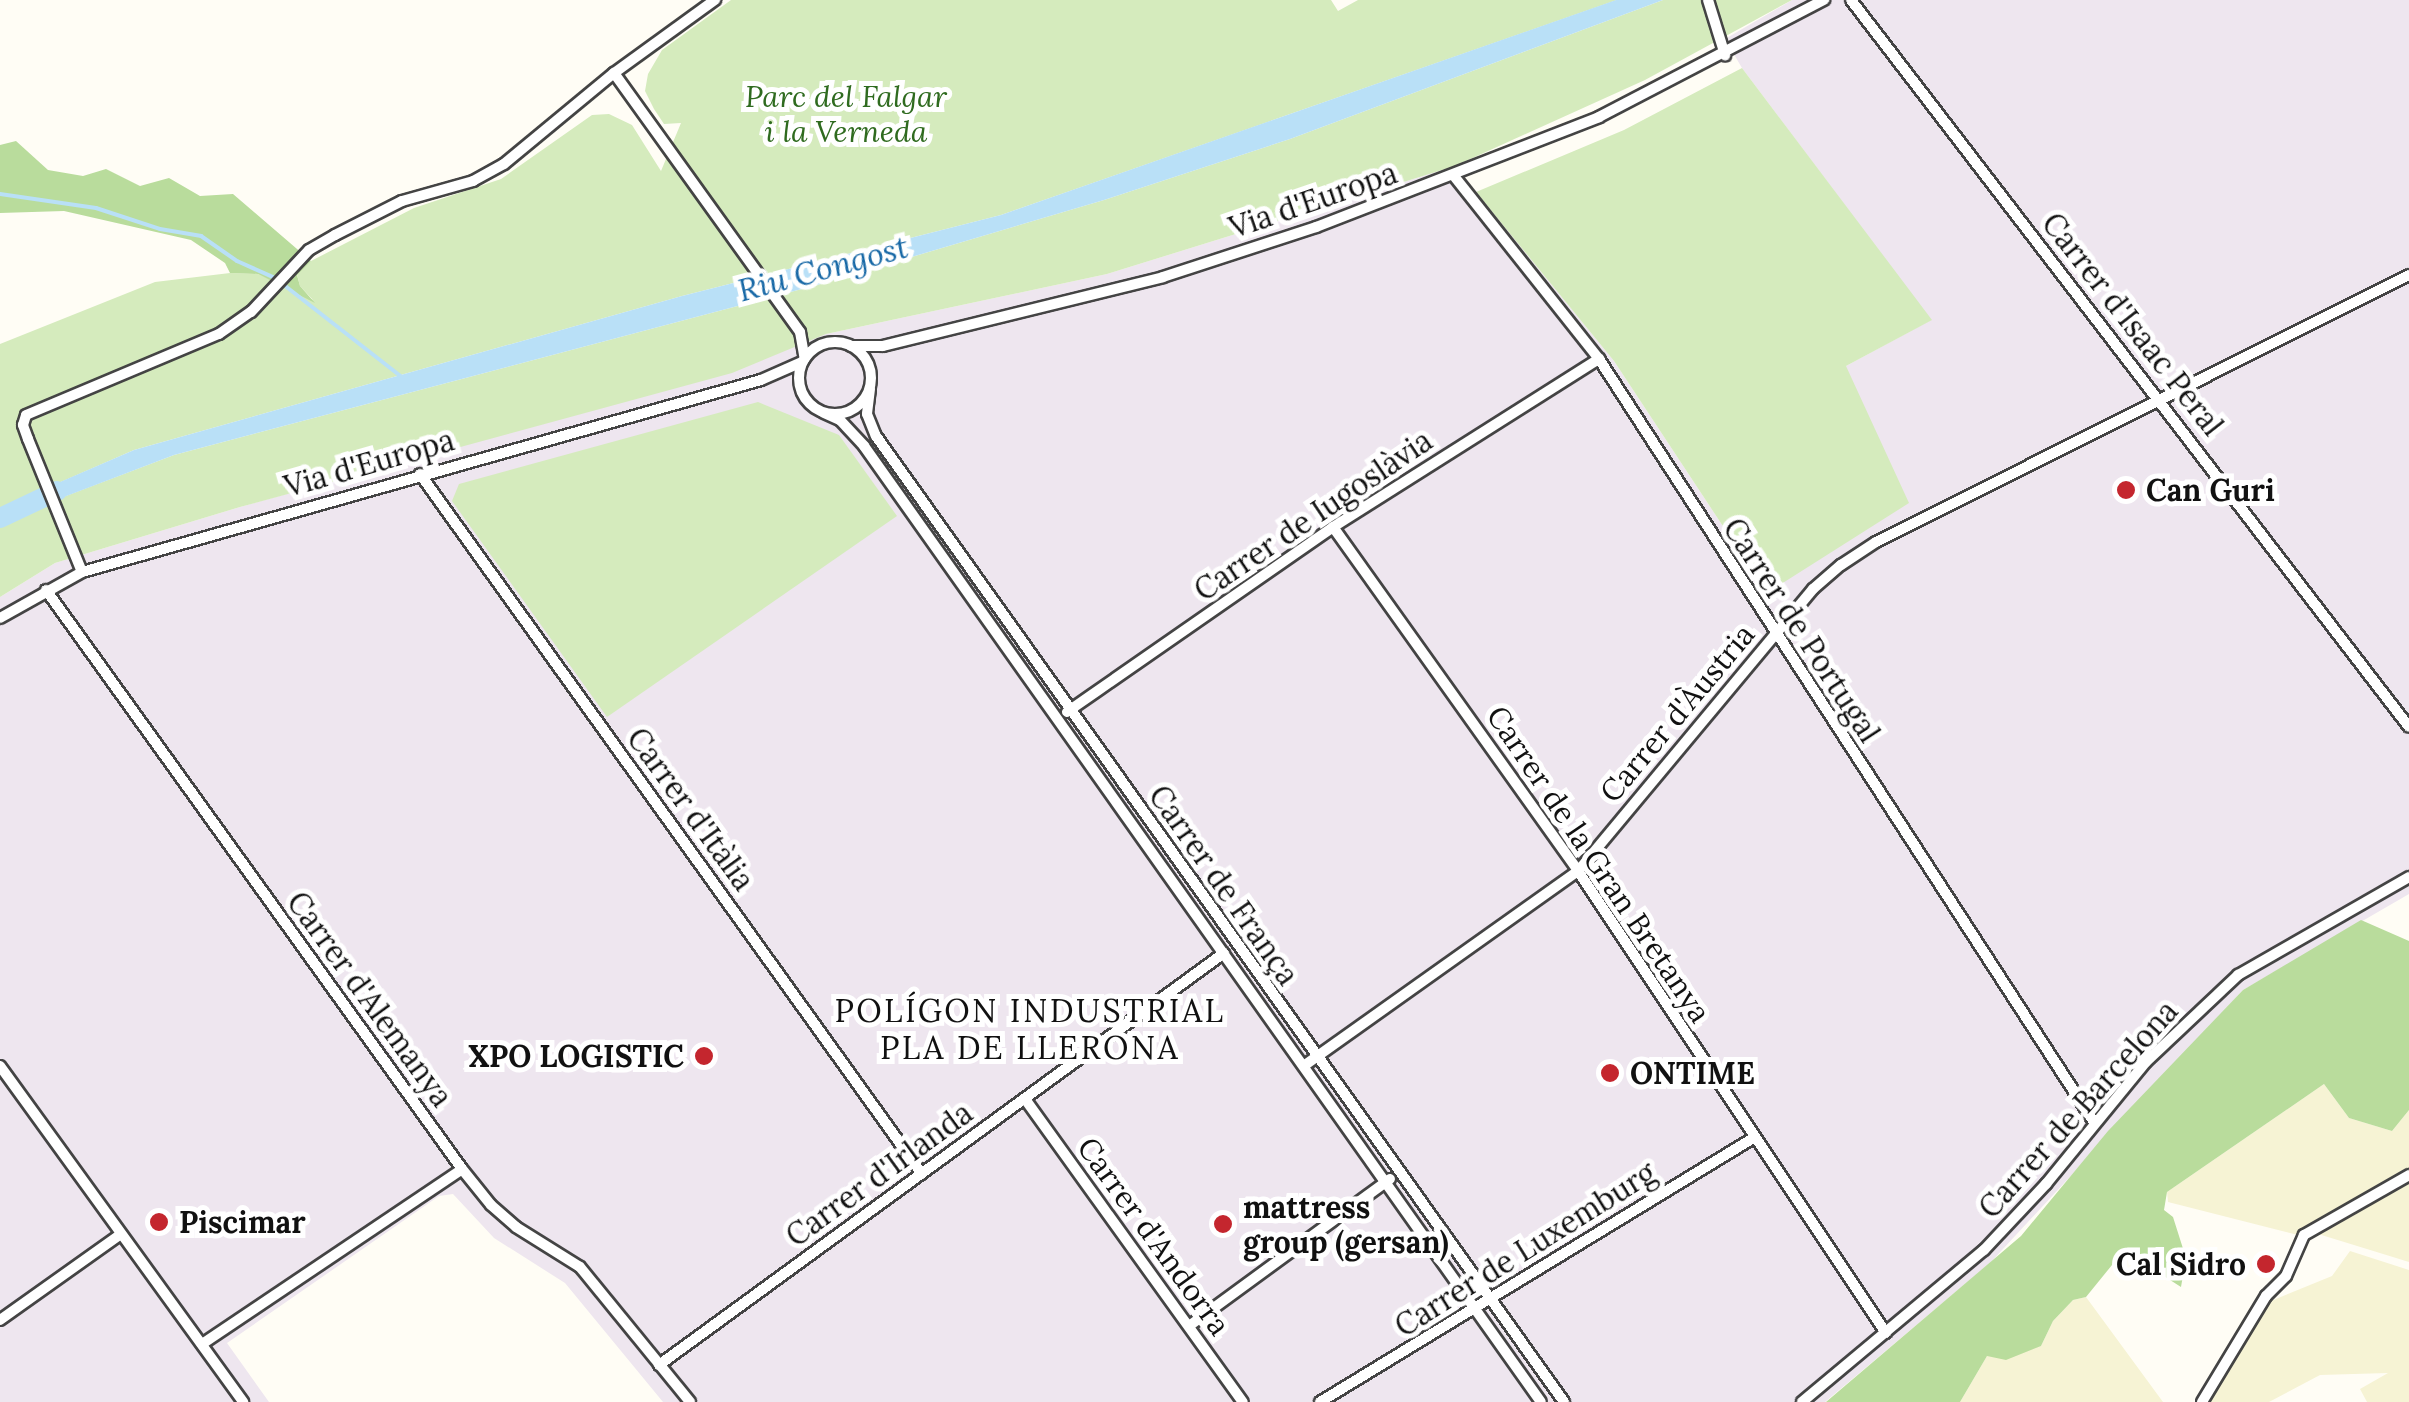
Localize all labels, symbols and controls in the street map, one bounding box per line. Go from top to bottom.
park label: Parc del Falgar i la Verneda [745,78,947,148]
street label: Via d'Europa [1224,154,1402,246]
street label: Carrer d'Isaac Peral [2035,206,2231,442]
water label: Riu Congost [734,228,912,310]
street label: Via d'Europa [280,422,458,504]
street label: Carrer de Iugoslàvia [1187,422,1439,608]
place label: Can Guri [2146,472,2275,508]
marker: Can Guri [2115,479,2137,501]
street label: Carrer de Portugal [1716,511,1888,749]
street label: Carrer d'Àustria [1592,617,1762,809]
street label: Carrer de la Gran Bretanya [1480,699,1718,1029]
street label: Carrer d'Itàlia [620,721,762,897]
street label: Carrer de França [1142,778,1306,992]
street label: Carrer d'Alemanya [280,885,460,1113]
district label: POLÍGON INDUSTRIAL PLA DE LLERONA [834,993,1226,1068]
street label: Carrer de Barcelona [1971,993,2185,1225]
place label: XPO LOGISTIC [468,1038,684,1074]
marker: XPO LOGISTIC [693,1045,715,1067]
place label: ONTIME [1630,1055,1755,1091]
marker: ONTIME [1599,1062,1621,1084]
street label: Carrer d'Irlanda [779,1094,979,1254]
street label: Carrer d'Andorra [1070,1130,1238,1342]
street label: Carrer de Luxemburg [1388,1154,1662,1344]
place label: mattress group (gersan) [1243,1189,1449,1260]
place label: Piscimar [179,1204,306,1240]
marker: Piscimar [148,1211,170,1233]
marker: mattress group (gersan) [1212,1213,1234,1235]
place label: Cal Sidro [2116,1246,2246,1282]
marker: Cal Sidro [2255,1253,2277,1275]

